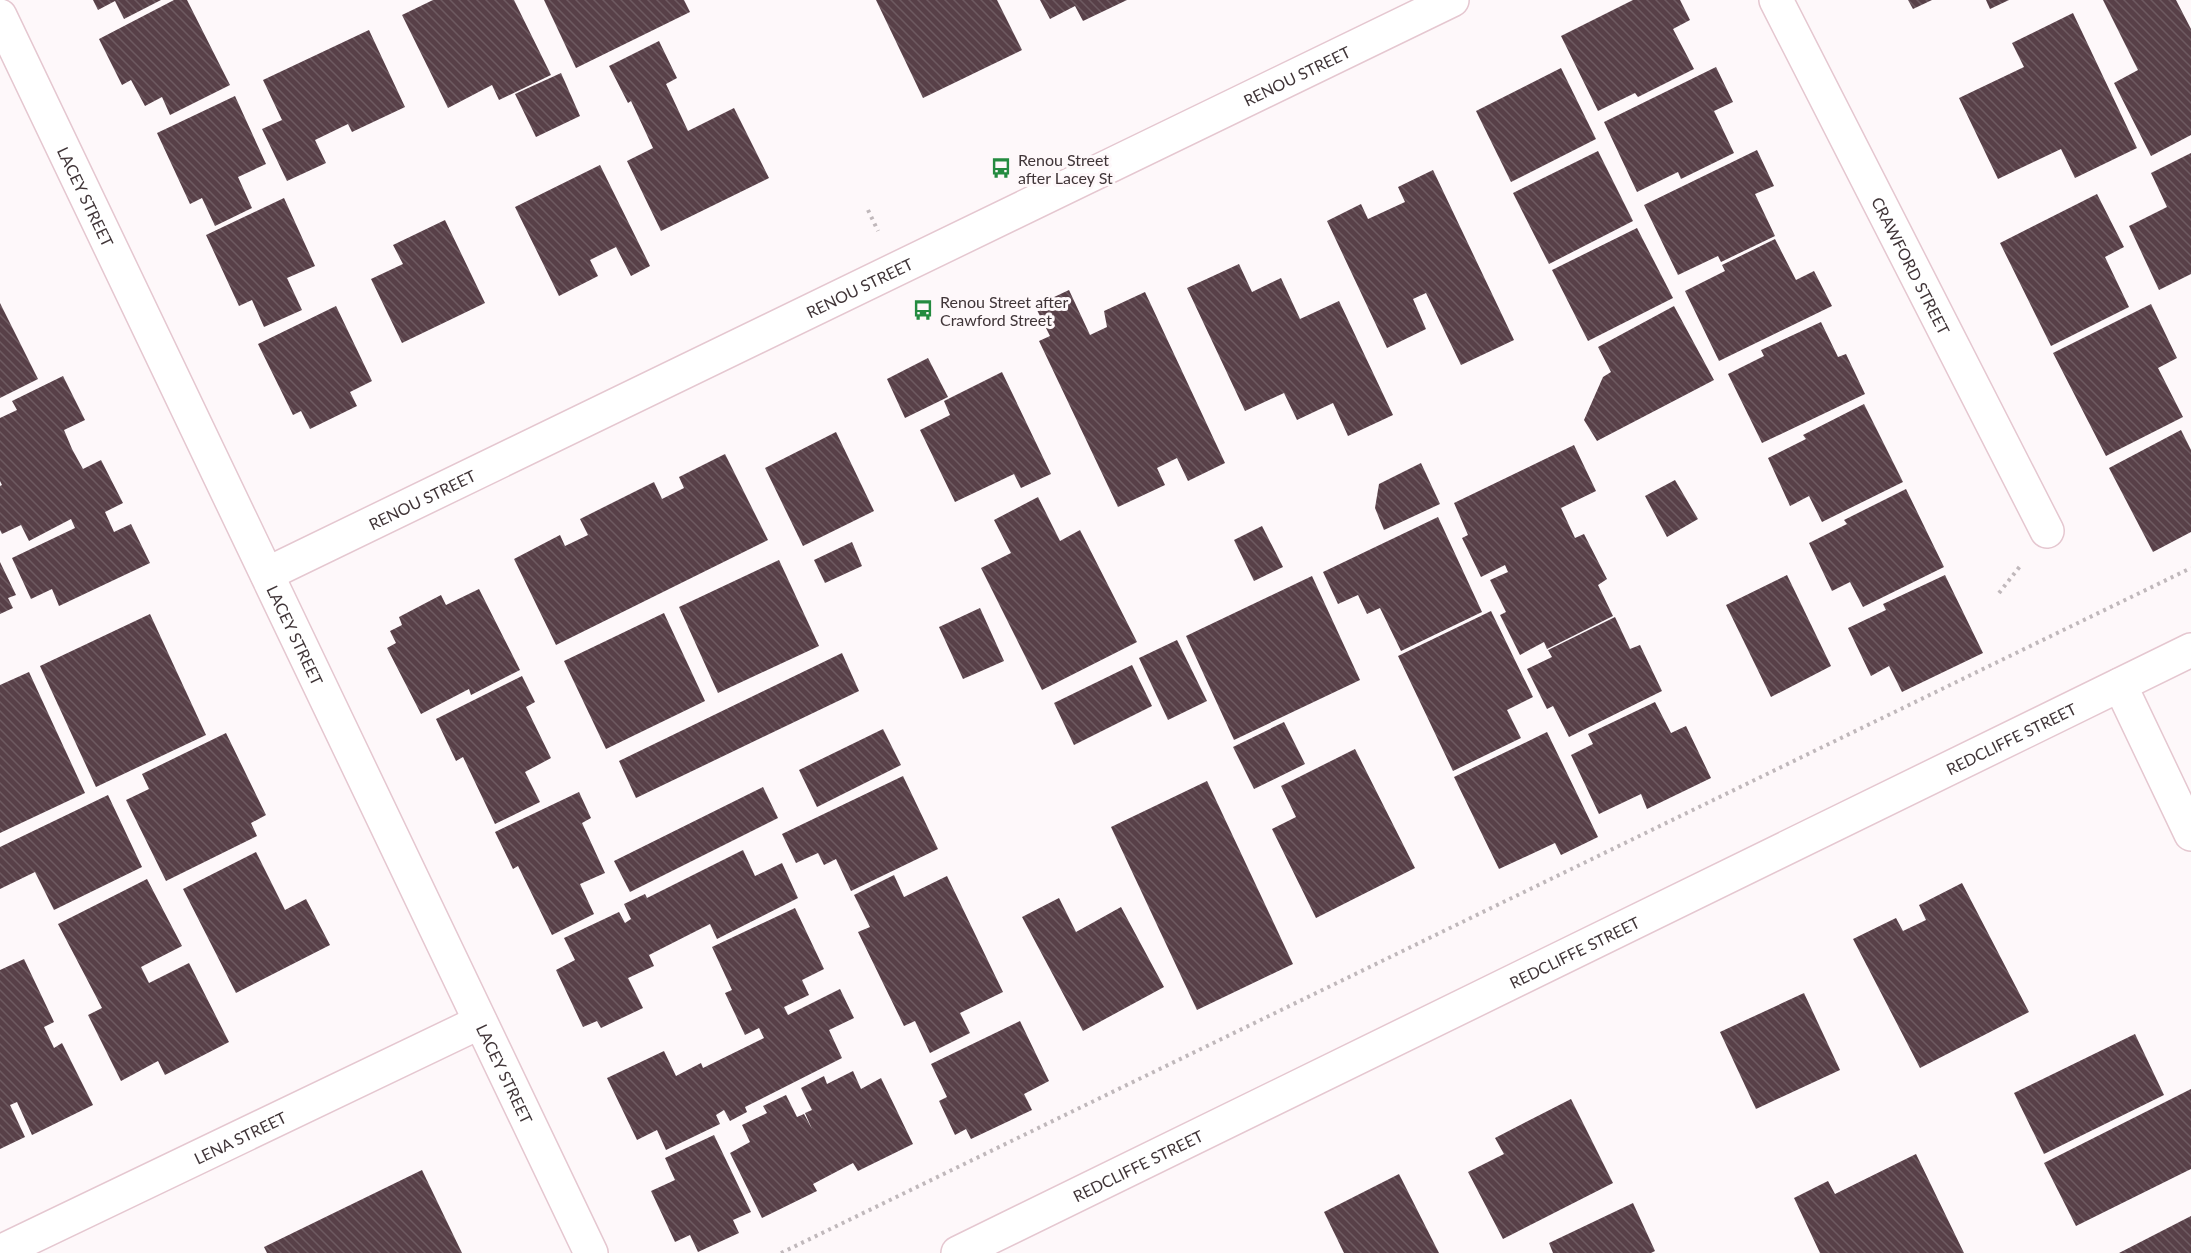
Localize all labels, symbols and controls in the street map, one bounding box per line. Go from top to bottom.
street label: RENOU STREET [1240,41,1354,109]
street label: LACEY STREET [54,144,118,250]
place label: Renou Street after Lacey St [1018,150,1113,187]
bus stop icon: Renou Street after Lacey St [989,156,1013,180]
street label: CRAWFORD STREET [1869,194,1955,338]
street label: RENOU STREET [803,253,916,321]
place label: Renou Street after Crawford Street [940,292,1068,329]
bus stop icon: Renou Street after Crawford Street [911,298,935,322]
street label: RENOU STREET [365,465,479,533]
street label: LACEY STREET [264,582,328,688]
street label: REDCLIFFE STREET [1943,698,2079,778]
street label: REDCLIFFE STREET [1506,912,1643,991]
street label: LACEY STREET [473,1021,537,1127]
street label: LENA STREET [191,1107,290,1167]
street label: REDCLIFFE STREET [1070,1125,1206,1205]

